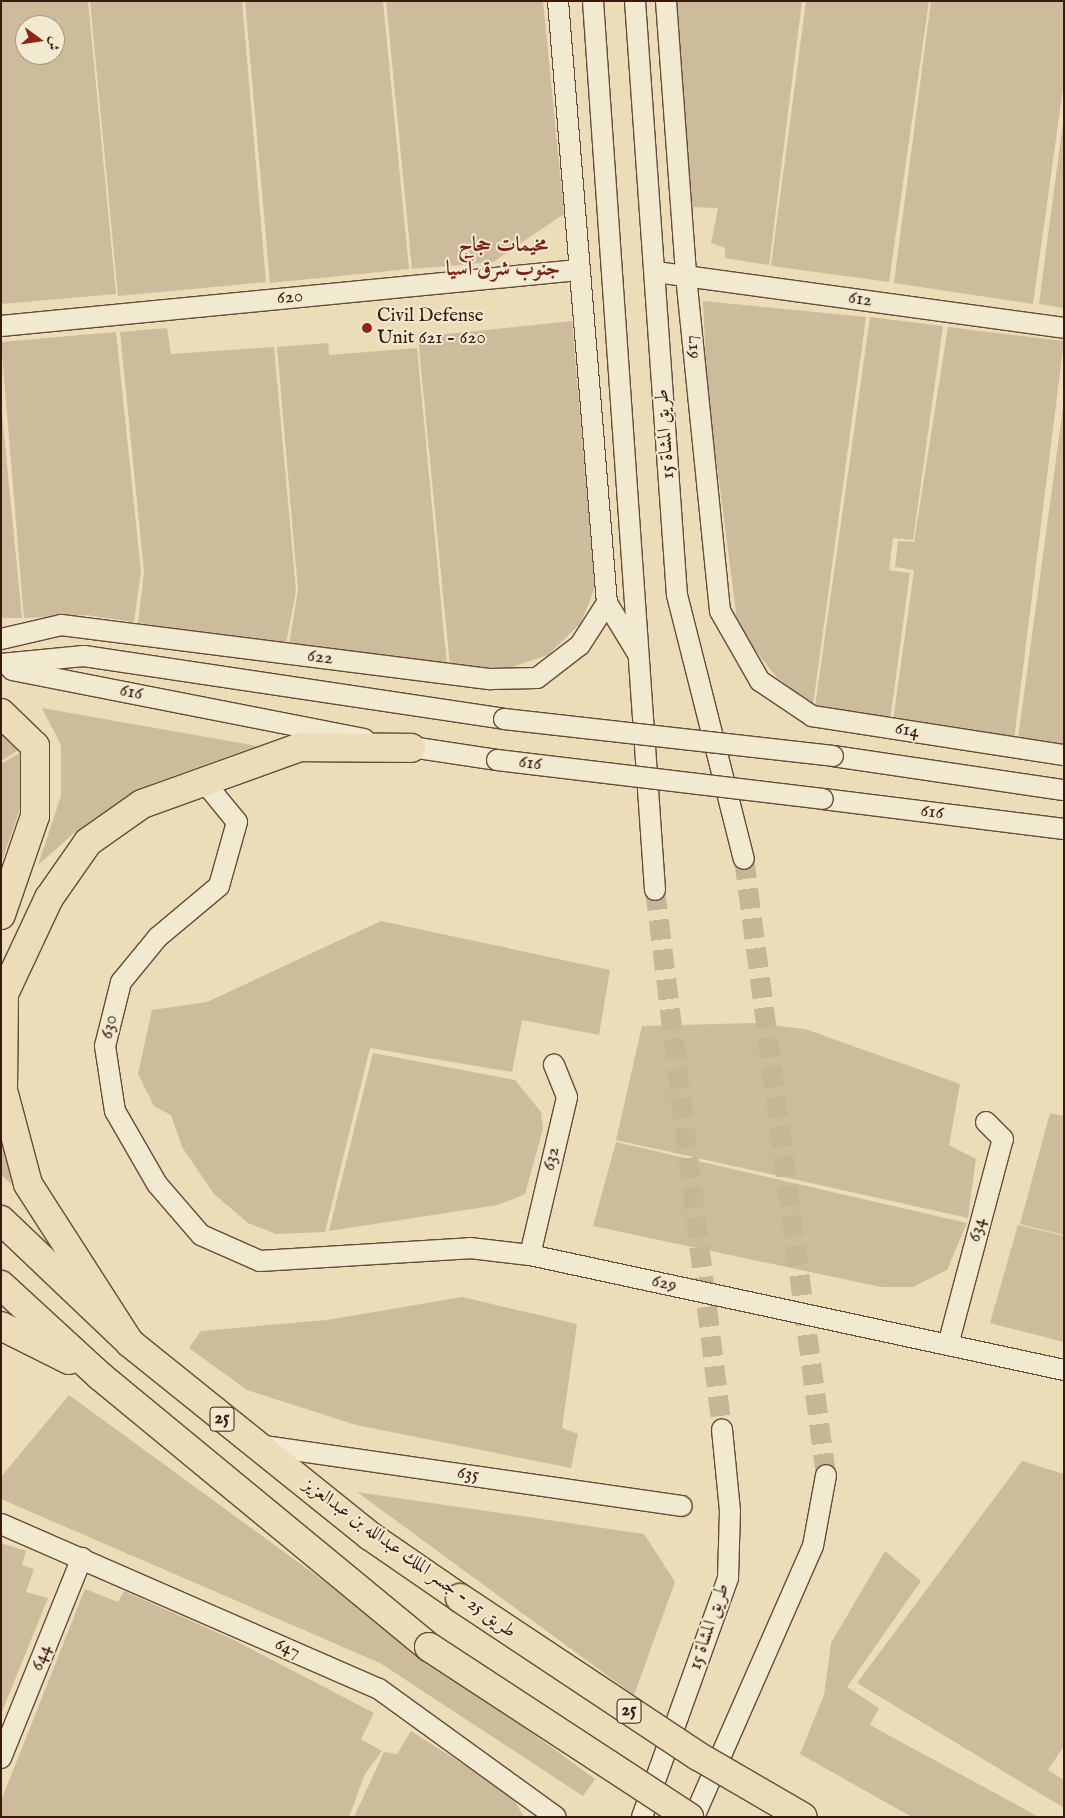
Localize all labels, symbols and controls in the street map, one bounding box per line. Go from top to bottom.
north arrow [15,15,65,65]
text: ش [43,34,64,52]
district label: مخيمات حجاج جنوب شرق آسيا [446,233,560,283]
street label: 620 [276,285,304,311]
street label: 612 [847,287,873,313]
place label: Civil Defense Unit 621 - 620 [377,306,486,350]
marker: Civil Defense Unit 621 - 620 [361,322,373,334]
street label: 617 [680,334,706,360]
street label: طريق المشاة 15 [651,388,681,480]
street label: 622 [306,645,334,671]
street label: 616 [118,680,144,706]
street label: 614 [893,718,921,744]
street label: 616 [517,751,543,777]
street label: 616 [919,800,945,826]
street label: 630 [96,1013,124,1041]
street label: 632 [538,1145,566,1173]
street label: 634 [964,1215,992,1245]
street label: 629 [649,1270,679,1298]
road number: 25 [210,1404,234,1435]
street label: 635 [456,1462,480,1488]
street label: طريق 25 - جسر الملك عبدالله بن عبدالعزيز [298,1474,520,1644]
street label: طريق المشاة 15 [685,1581,735,1673]
street label: 647 [271,1633,303,1665]
street label: 644 [26,1641,58,1675]
road number: 25 [616,1695,642,1726]

